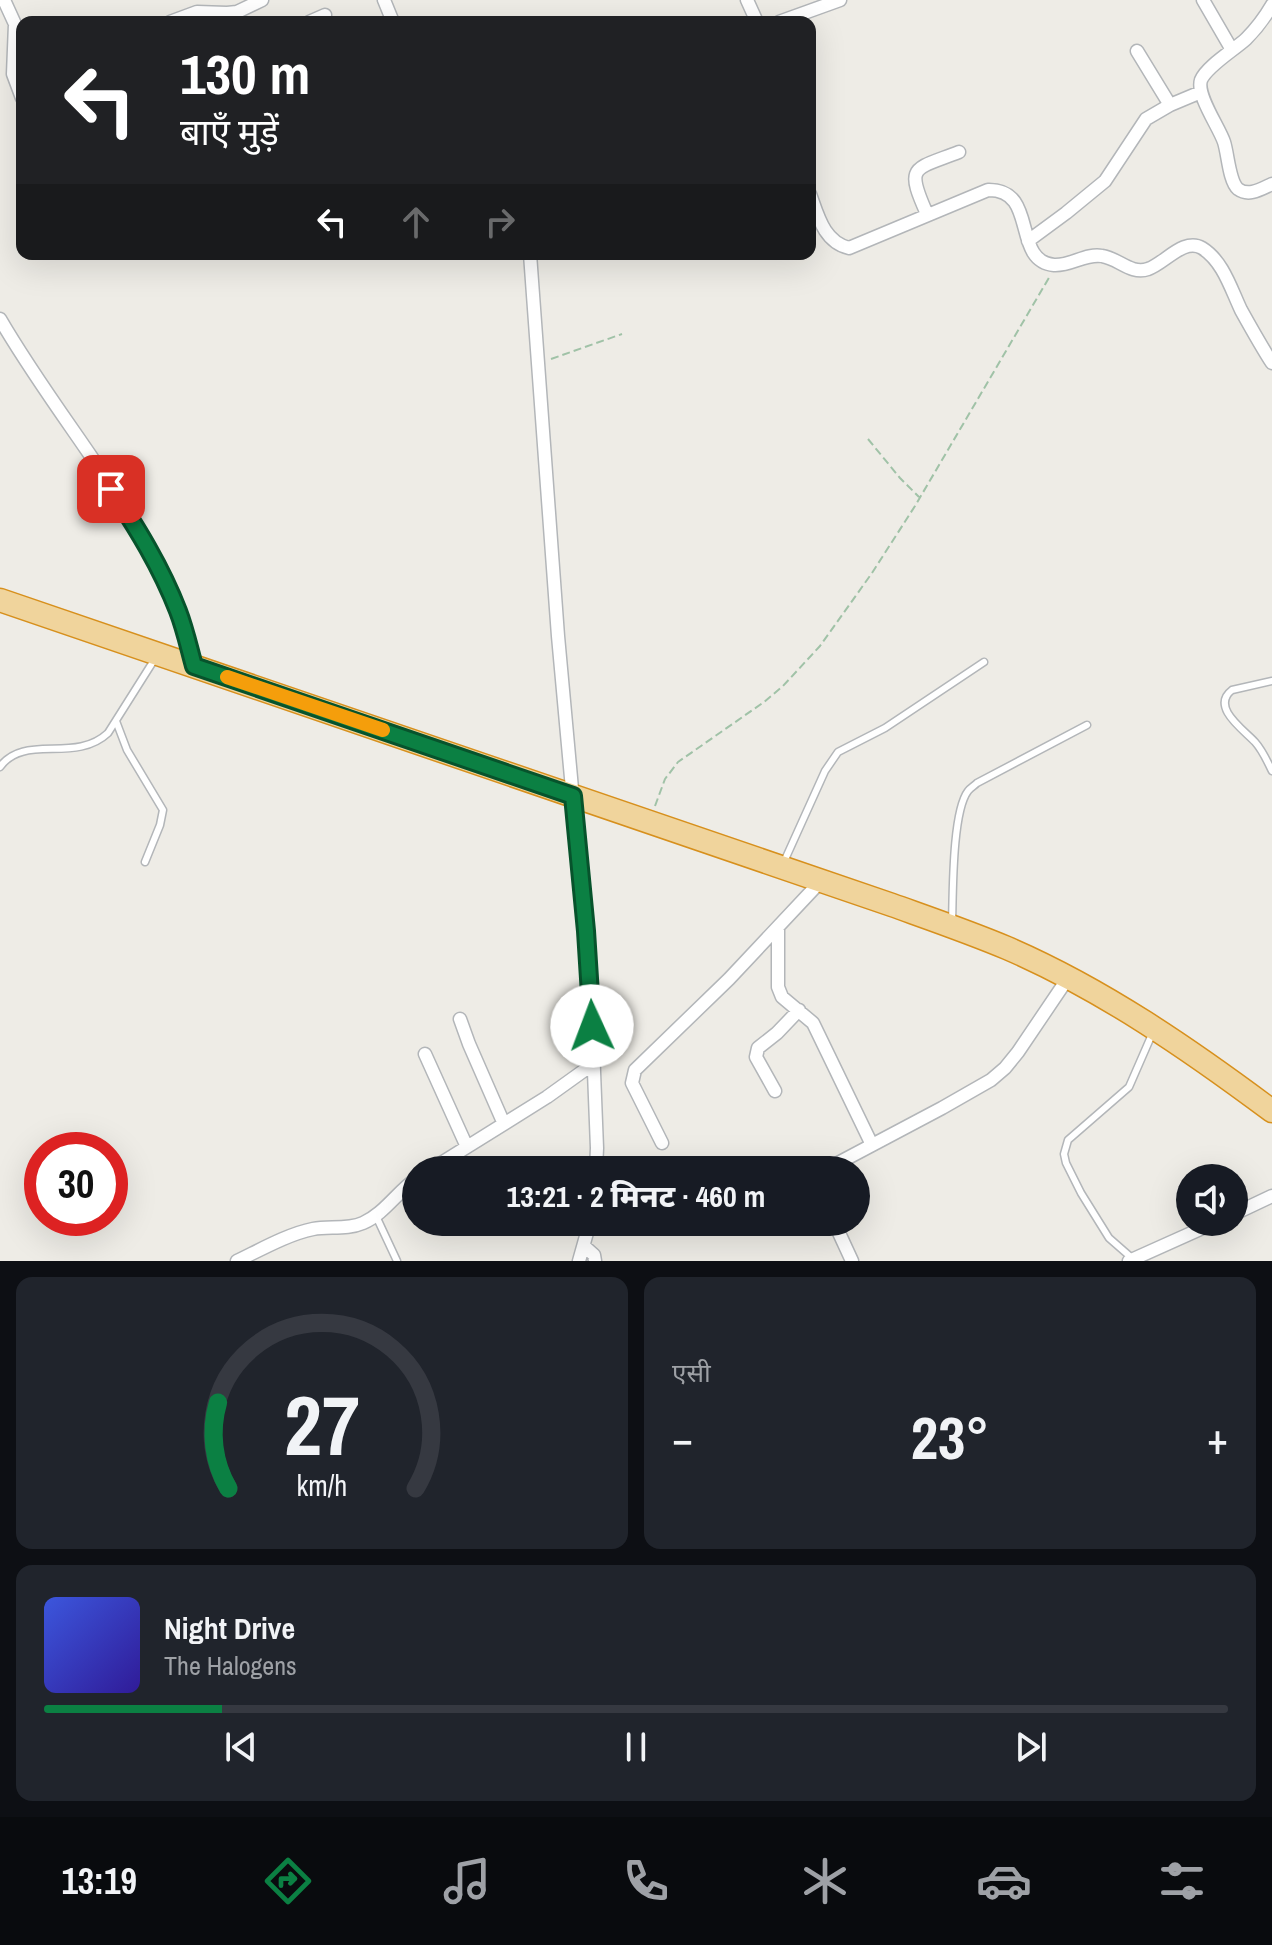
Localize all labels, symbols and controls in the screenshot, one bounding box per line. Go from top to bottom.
text: 130 m [180,36,310,111]
icon: left [48,48,152,152]
text: बाएँ मुड़ें [180,108,279,156]
icon: left [310,200,354,244]
icon: ahead [394,200,438,244]
icon: right [478,200,522,244]
pin [77,455,145,523]
icon: arrive [89,467,133,511]
position arrow [550,984,634,1068]
speed limit sign: 30 [24,1132,128,1236]
map controls [1176,1164,1248,1236]
button: sound [1176,1164,1248,1236]
text: 13:21 · 2 मिनट · 460 m [507,1176,765,1216]
text: एसी [672,1355,711,1390]
text: 27 [284,1369,360,1481]
text: 23° [911,1397,989,1478]
text: − [672,1408,693,1468]
text: + [1207,1408,1228,1468]
text: km/h [297,1466,347,1505]
text: Night Drive [164,1608,295,1648]
text: The Halogens [164,1648,297,1683]
icon: previous [219,1725,263,1769]
icon: pause [614,1725,658,1769]
icon: next [1009,1725,1053,1769]
icon: directions [260,1853,316,1909]
icon: music [439,1853,495,1909]
icon: phone [618,1853,674,1909]
icon: climate [797,1853,853,1909]
icon: car [976,1853,1032,1909]
icon: filters [1154,1853,1210,1909]
text: 13:19 [61,1857,137,1905]

